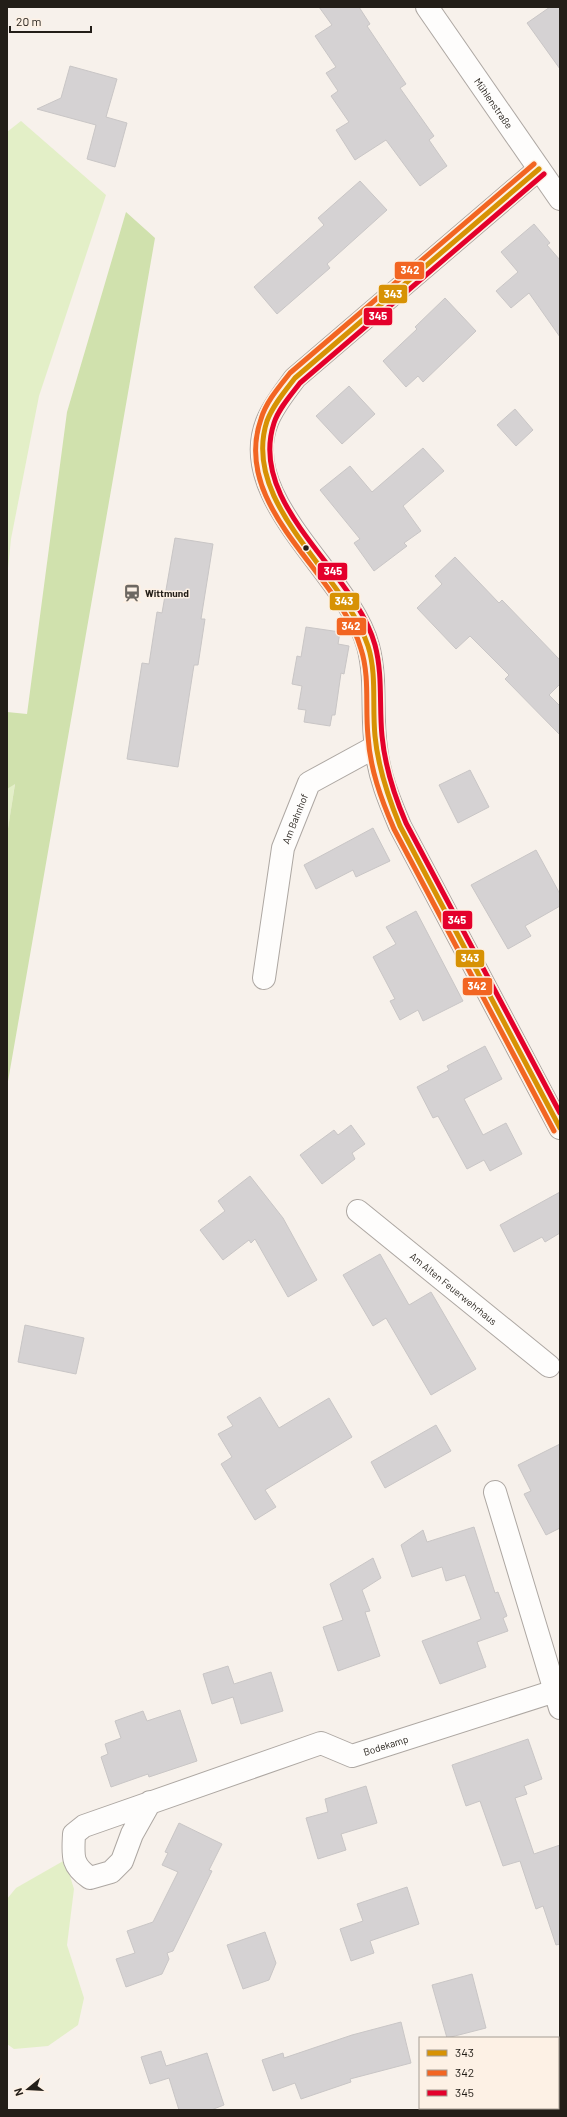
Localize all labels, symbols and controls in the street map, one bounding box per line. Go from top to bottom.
scale bar [10,8,91,34]
text: 20 m [16,14,42,28]
street label: Mühlenstraße [472,75,515,131]
line badge: 342 [394,261,425,280]
text: 342 [401,263,419,276]
line badge: 343 [378,284,408,304]
text: 343 [384,287,402,300]
line badge: 345 [363,307,393,326]
text: 345 [369,309,387,322]
unlabelled marker [301,543,311,553]
line badge: 345 [317,562,348,581]
text: 345 [324,564,342,577]
station icon: Wittmund [122,583,142,603]
place label: Wittmund [145,587,189,599]
line badge: 343 [329,592,360,611]
text: 343 [335,594,353,607]
line badge: 342 [336,617,367,636]
text: 342 [342,619,360,632]
street label: Am Bahnhof [279,792,310,845]
line badge: 345 [442,910,473,930]
text: 345 [448,913,466,926]
line badge: 343 [455,949,485,968]
text: 343 [461,951,479,964]
line badge: 342 [462,977,493,996]
text: 342 [468,979,486,992]
street label: Am Alten Feuerwehrhaus [408,1250,500,1327]
street label: Bodekamp [362,1732,410,1758]
legend [419,2037,559,2109]
text: 343 [455,2045,474,2059]
text: 342 [455,2065,474,2079]
north arrow [8,2069,48,2109]
text: 345 [455,2085,474,2099]
text: N [11,2087,25,2098]

